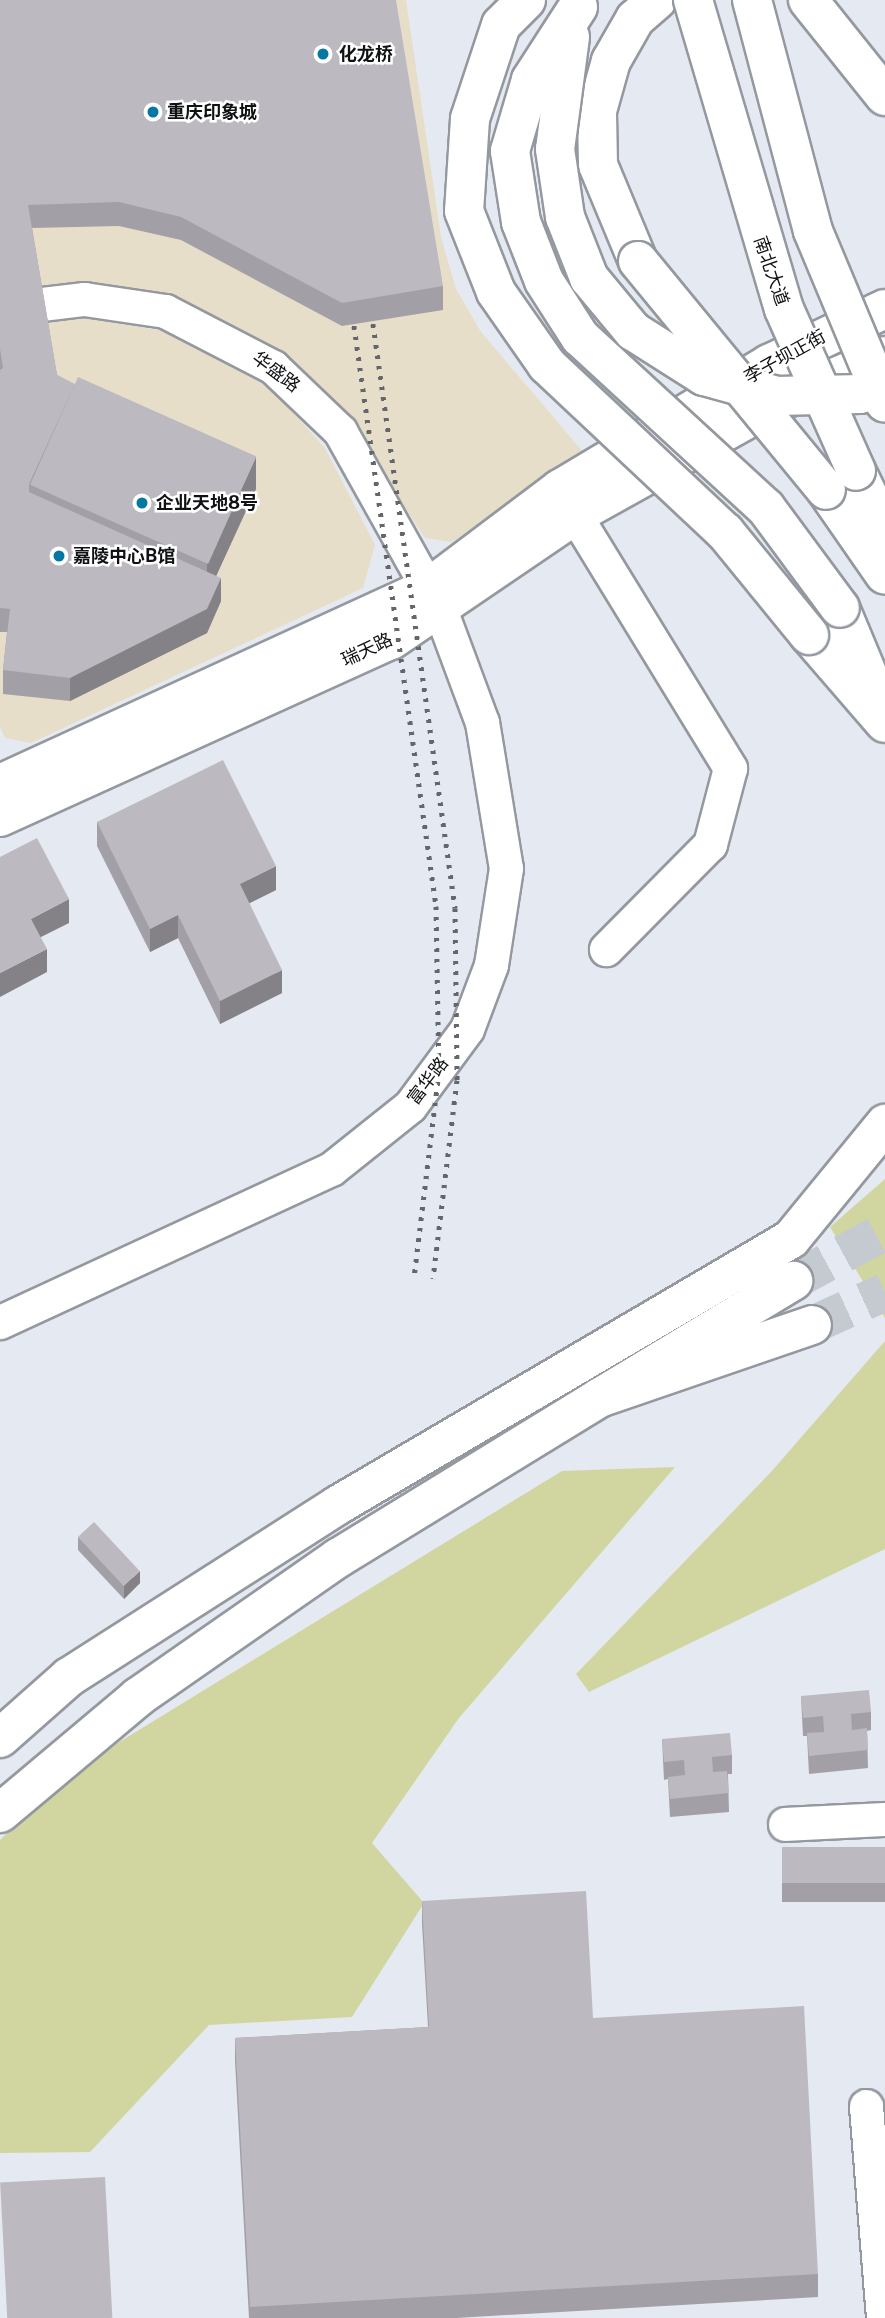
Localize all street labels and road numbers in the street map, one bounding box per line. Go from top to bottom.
street label: 南北大道 [749,233,793,309]
street label: 李子坝正街 [740,326,830,388]
street label: 华盛路 [248,347,304,397]
street label: 瑞天路 [338,629,396,671]
street label: 富华路 [403,1053,453,1109]

